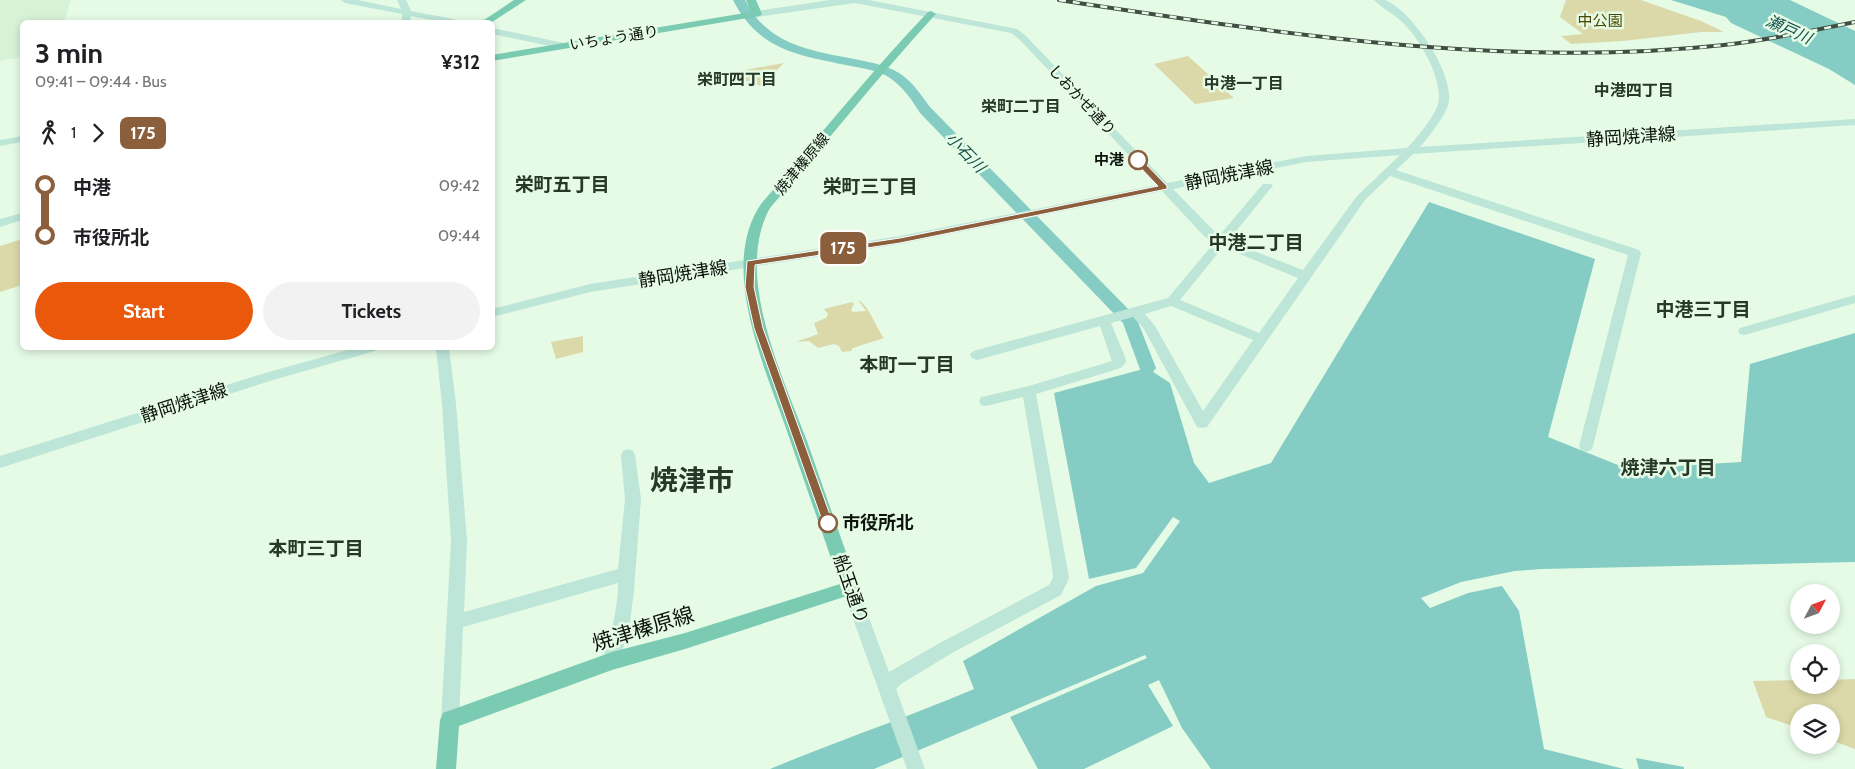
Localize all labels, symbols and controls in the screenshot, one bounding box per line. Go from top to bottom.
water label: 瀬戸川 [1763,11,1816,49]
park label: 中公園 [1577,12,1623,30]
street label: いちょう通り [568,22,660,54]
text: 3 min [35,36,103,70]
text: ¥312 [441,51,480,74]
street label: しおかぜ通り [1045,61,1119,139]
district label: 栄町四丁目 [697,70,777,89]
text: 09:41 – 09:44 · Bus [35,72,167,91]
district label: 中港一丁目 [1204,74,1284,93]
district label: 中港四丁目 [1594,81,1674,100]
district label: 栄町二丁目 [981,97,1061,116]
icon: walk [35,119,63,147]
icon: forward [84,119,112,147]
text: 175 [130,122,156,144]
text: 1 [71,123,76,142]
street label: 静岡焼津線 [1585,123,1677,151]
water label: 小石川 [942,128,991,178]
street label: 焼津榛原線 [771,129,833,199]
marker: 中港 [1128,150,1148,170]
place label: 中港 [1094,151,1124,169]
street label: 静岡焼津線 [1183,156,1275,194]
district label: 栄町五丁目 [514,173,610,196]
district label: 栄町三丁目 [822,175,918,198]
text: 中港 [73,176,111,199]
text: 09:42 [439,176,480,195]
text: 市役所北 [73,226,149,249]
text: 09:44 [438,226,480,245]
district label: 中港二丁目 [1208,231,1304,254]
line badge: 175 [814,232,872,264]
text: 175 [830,237,856,259]
street label: 静岡焼津線 [637,256,729,292]
button: Start [35,282,253,340]
button: Tickets [263,282,480,340]
district label: 中港三丁目 [1655,298,1751,321]
district label: 本町一丁目 [859,353,955,376]
street label: 静岡焼津線 [138,379,230,427]
district label: 焼津六丁目 [1620,456,1716,479]
district label: 焼津市 [650,463,734,497]
place label: 市役所北 [842,512,914,534]
marker: 市役所北 [818,513,838,533]
district label: 本町三丁目 [268,537,364,560]
street label: 船玉通り [829,551,873,627]
north arrow [1790,584,1840,634]
map controls [1790,584,1840,754]
street label: 焼津榛原線 [589,601,697,656]
button: locate [1790,644,1840,694]
button: layers [1790,704,1840,754]

